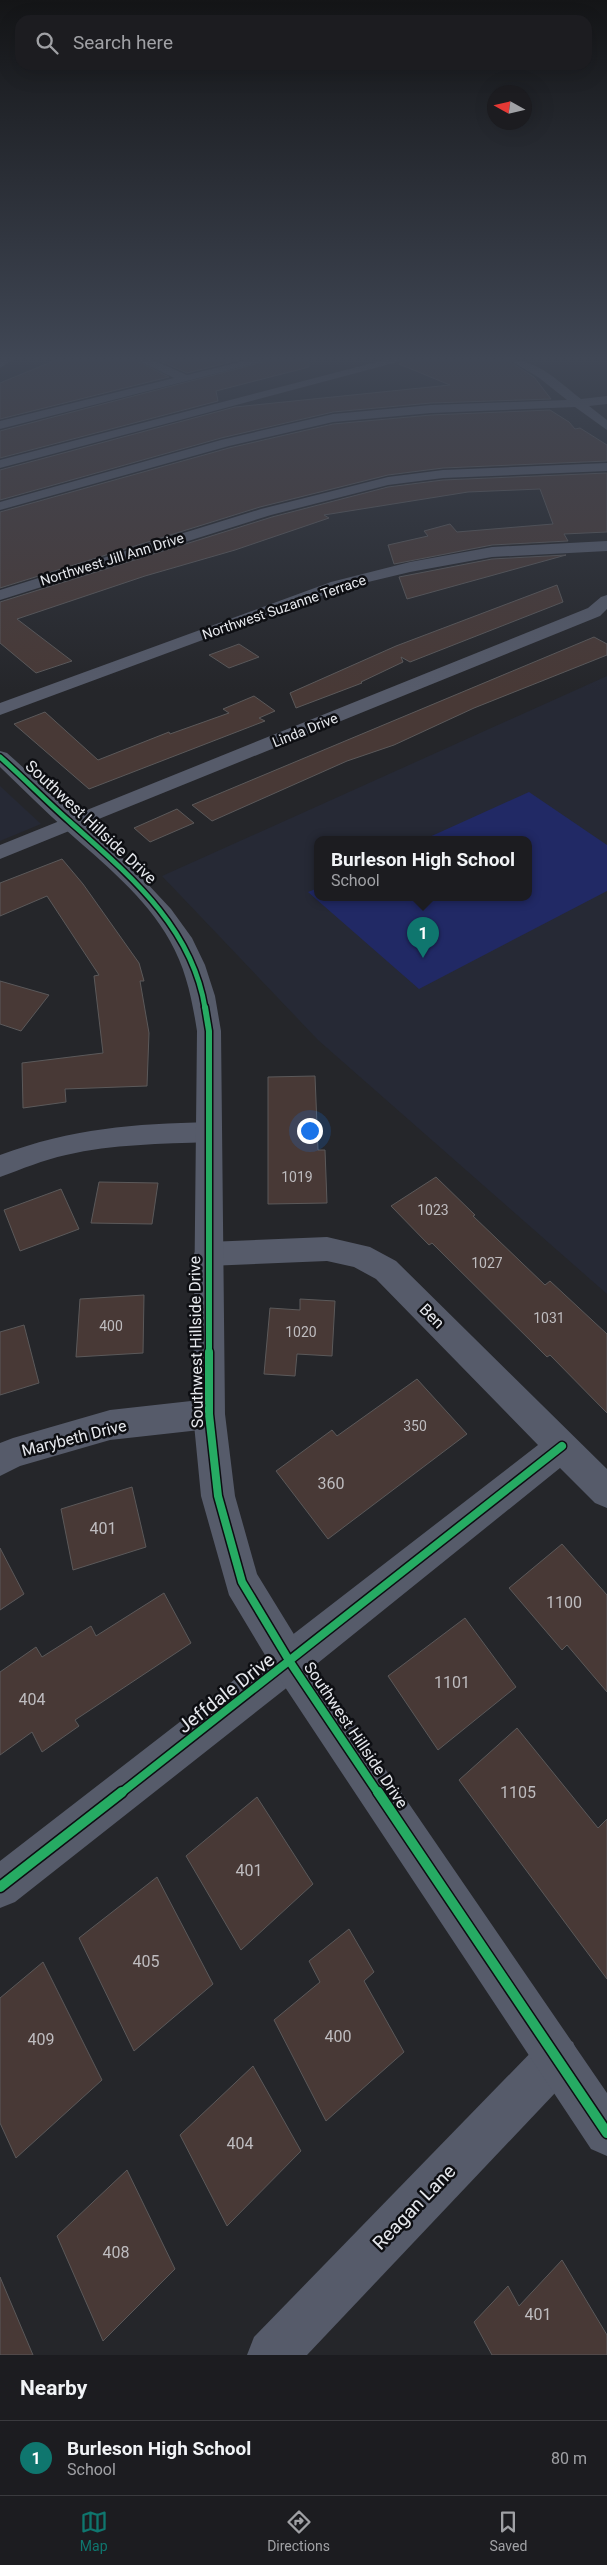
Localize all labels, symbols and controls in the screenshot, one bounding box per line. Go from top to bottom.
search box [15,15,592,70]
icon: search [33,29,61,57]
text: Search here [73,31,173,54]
north arrow [487,85,532,130]
street label: Northwest Jill Ann Drive [38,529,186,589]
street label: Northwest Suzanne Terrace [200,571,368,643]
street label: Linda Drive [270,710,340,750]
street label: Southwest Hillside Drive [22,756,160,888]
popup [314,836,532,901]
text: Burleson High School [331,848,515,871]
text: School [331,871,380,890]
pin: 1 [407,917,439,958]
your location [297,1118,323,1144]
house number: 1019 [281,1169,313,1185]
house number: 1023 [417,1202,449,1218]
house number: 1027 [471,1255,503,1271]
street label: Southwest Hillside Drive [185,1256,207,1428]
street label: Ben [416,1300,448,1332]
house number: 1031 [533,1310,565,1326]
house number: 400 [99,1318,123,1334]
house number: 1020 [285,1324,317,1340]
street label: Marybeth Drive [20,1416,128,1460]
house number: 350 [403,1418,427,1434]
house number: 360 [318,1474,344,1493]
house number: 401 [90,1519,116,1538]
house number: 1100 [546,1593,582,1612]
street label: Jeffdale Drive [173,1648,279,1738]
street label: Southwest Hillside Drive [300,1658,412,1812]
house number: 1101 [434,1673,470,1692]
house number: 404 [19,1690,45,1709]
house number: 1105 [500,1783,536,1802]
house number: 401 [236,1861,262,1880]
house number: 405 [133,1952,159,1971]
house number: 400 [325,2027,351,2046]
house number: 409 [28,2030,54,2049]
house number: 404 [227,2134,253,2153]
street label: Reagan Lane [368,2160,460,2254]
house number: 408 [103,2243,129,2262]
house number: 401 [525,2305,551,2324]
text: Nearby [20,2376,87,2400]
text: Burleson High School [67,2437,251,2460]
text: 1 [31,2449,41,2468]
text: 80 m [551,2449,587,2468]
text: School [67,2460,116,2479]
tab: Map [80,2508,108,2554]
tab: Directions [267,2508,330,2554]
tab: Saved [489,2508,527,2554]

